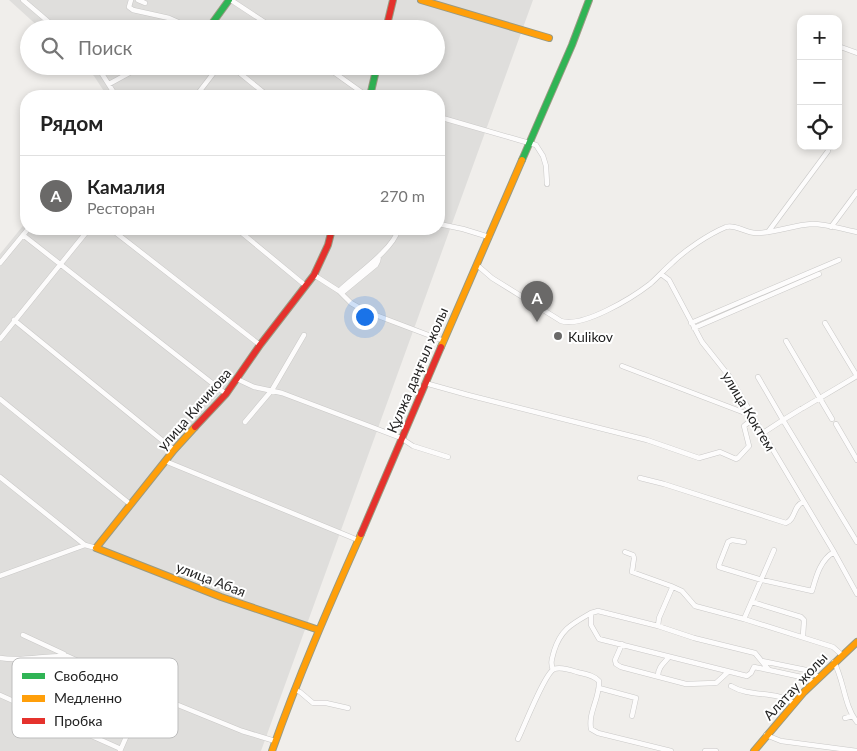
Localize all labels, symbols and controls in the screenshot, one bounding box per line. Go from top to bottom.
map controls [797,15,842,150]
button: + [797,15,842,60]
search box [20,20,445,75]
icon: search [38,34,66,62]
text: Поиск [78,36,132,59]
button: − [797,60,842,105]
button: locate [797,105,842,150]
text: Рядом [40,110,103,135]
text: Камалия [87,175,165,198]
text: A [50,186,62,205]
text: 270 m [380,186,425,205]
text: Ресторан [87,198,155,217]
pin: A [521,281,553,322]
your location [352,304,378,330]
street label: Құлжа даңғыл жолы [383,305,451,435]
place label: Kulikov [568,328,614,345]
marker: Kulikov [552,330,564,342]
street label: улица Кичикова [154,364,234,454]
street label: улица Коктем [719,368,779,454]
street label: улица Абая [174,558,248,600]
street label: Алатау жолы [759,649,831,723]
legend [12,658,178,738]
text: Свободно [54,667,119,684]
text: Медленно [54,689,122,706]
text: Пробка [54,712,102,729]

